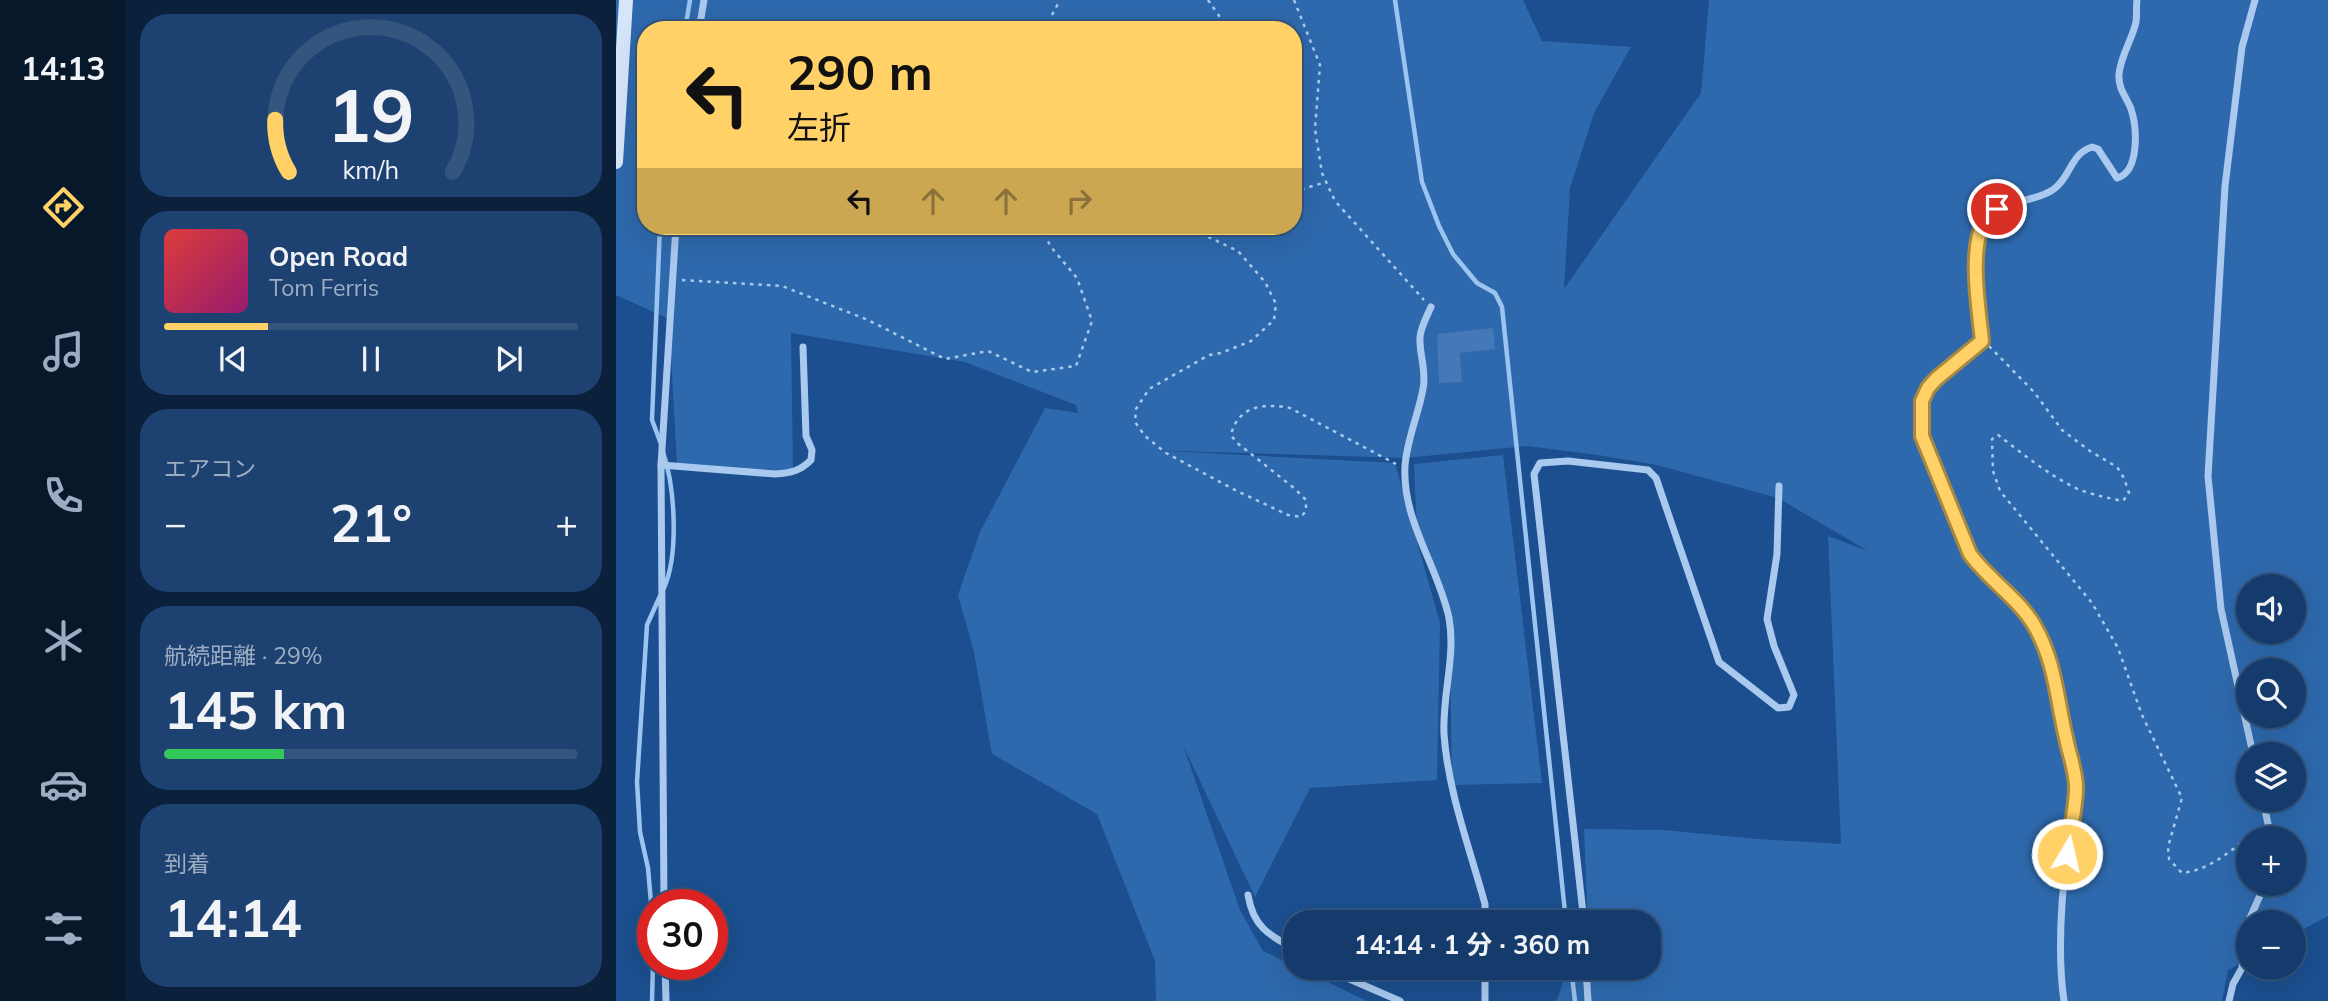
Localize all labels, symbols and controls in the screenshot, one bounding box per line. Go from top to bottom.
text: 290 m [787,41,933,102]
text: 14:13 [21,48,105,88]
icon: left [672,49,763,140]
text: 19 [327,69,415,160]
text: 左折 [787,107,851,147]
text: km/h [343,154,399,185]
pin [1967,179,2027,239]
icon: left [841,182,879,220]
icon: ahead [914,182,952,220]
icon: ahead [987,182,1025,220]
icon: right [1060,182,1098,220]
icon: directions [39,183,88,232]
icon: arrive [1978,190,2016,228]
text: Open Road [269,240,408,273]
text: Tom Ferris [269,273,379,302]
icon: music [39,327,88,376]
icon: previous [214,340,252,378]
icon: pause [352,340,390,378]
icon: next [490,340,528,378]
text: エアコン [164,454,256,483]
icon: phone [39,471,88,520]
text: 21° [330,490,412,555]
text: − [164,499,187,547]
text: + [555,499,578,547]
map controls [2236,574,2306,980]
button: sound [2236,574,2306,644]
icon: climate [39,616,88,665]
text: 航続距離 · 29% [164,641,322,670]
button: search [2236,658,2306,728]
text: 145 km [164,677,347,742]
button: layers [2236,742,2306,812]
icon: car [39,760,88,809]
position arrow [2030,817,2104,891]
button: + [2236,826,2306,896]
text: 到着 [164,849,210,878]
text: 14:14 [164,885,302,950]
speed limit sign: 30 [637,889,728,980]
icon: filters [39,904,88,953]
button: − [2236,910,2306,980]
text: 14:14 · 1 分 · 360 m [1354,928,1590,961]

